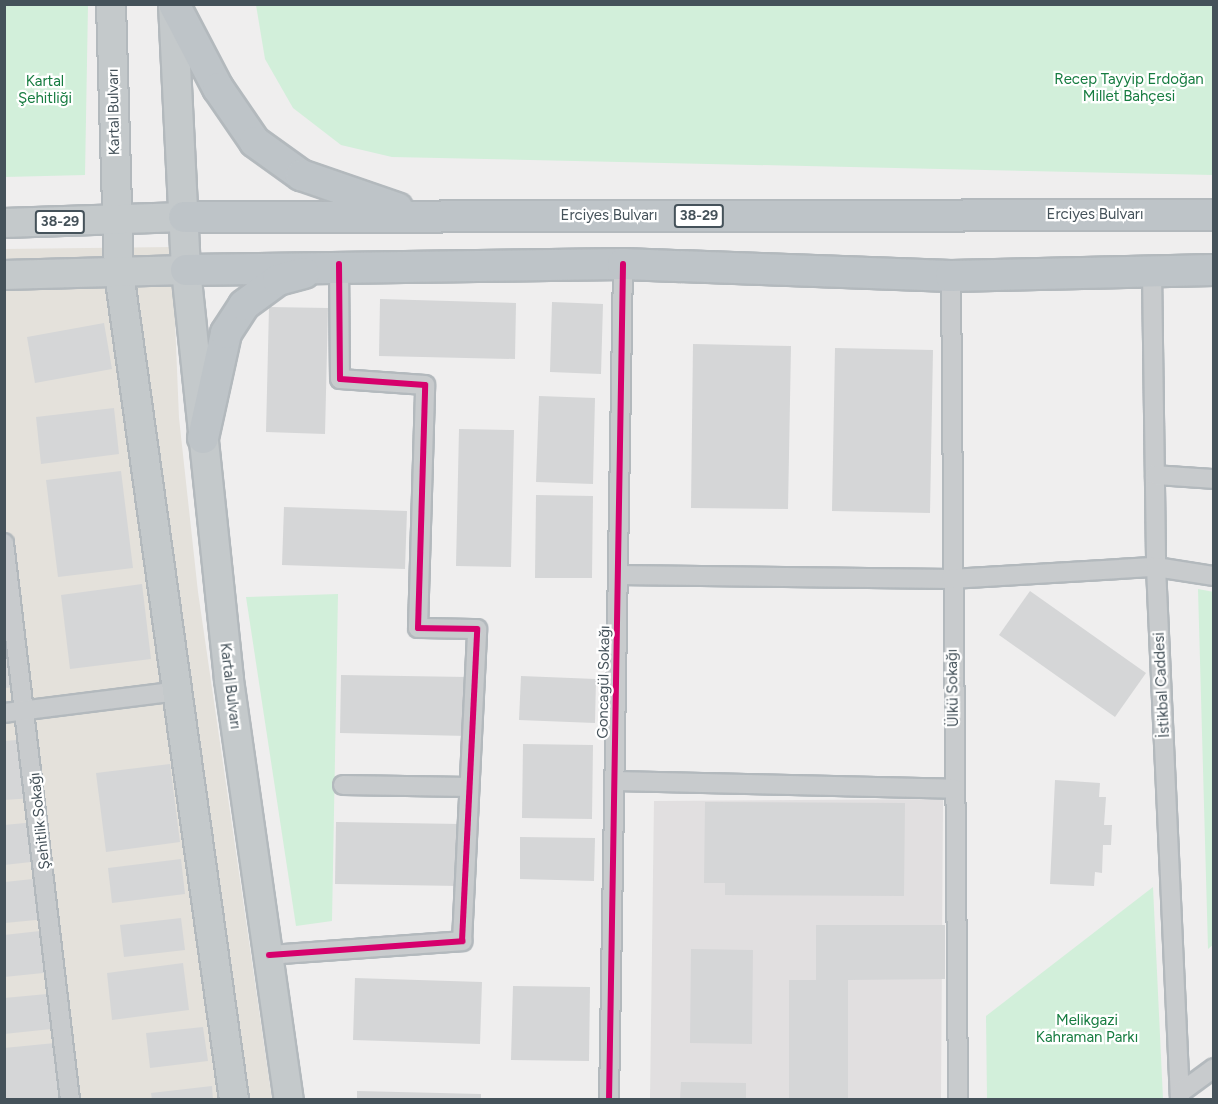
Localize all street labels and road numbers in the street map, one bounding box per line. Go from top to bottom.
street label: Kartal Bulvarı [104,69,124,155]
road number: 38-29 [674,205,724,227]
street label: Erciyes Bulvarı [1047,206,1143,224]
street label: Erciyes Bulvarı [561,207,657,225]
road number: 38-29 [34,211,86,233]
street label: Goncagül Sokağı [594,625,614,739]
street label: İstikbal Caddesi [1150,632,1174,738]
street label: Kartal Bulvarı [216,642,244,730]
street label: Ülkü Sokağı [943,649,963,727]
street label: Şehitlik Sokağı [26,772,54,870]

